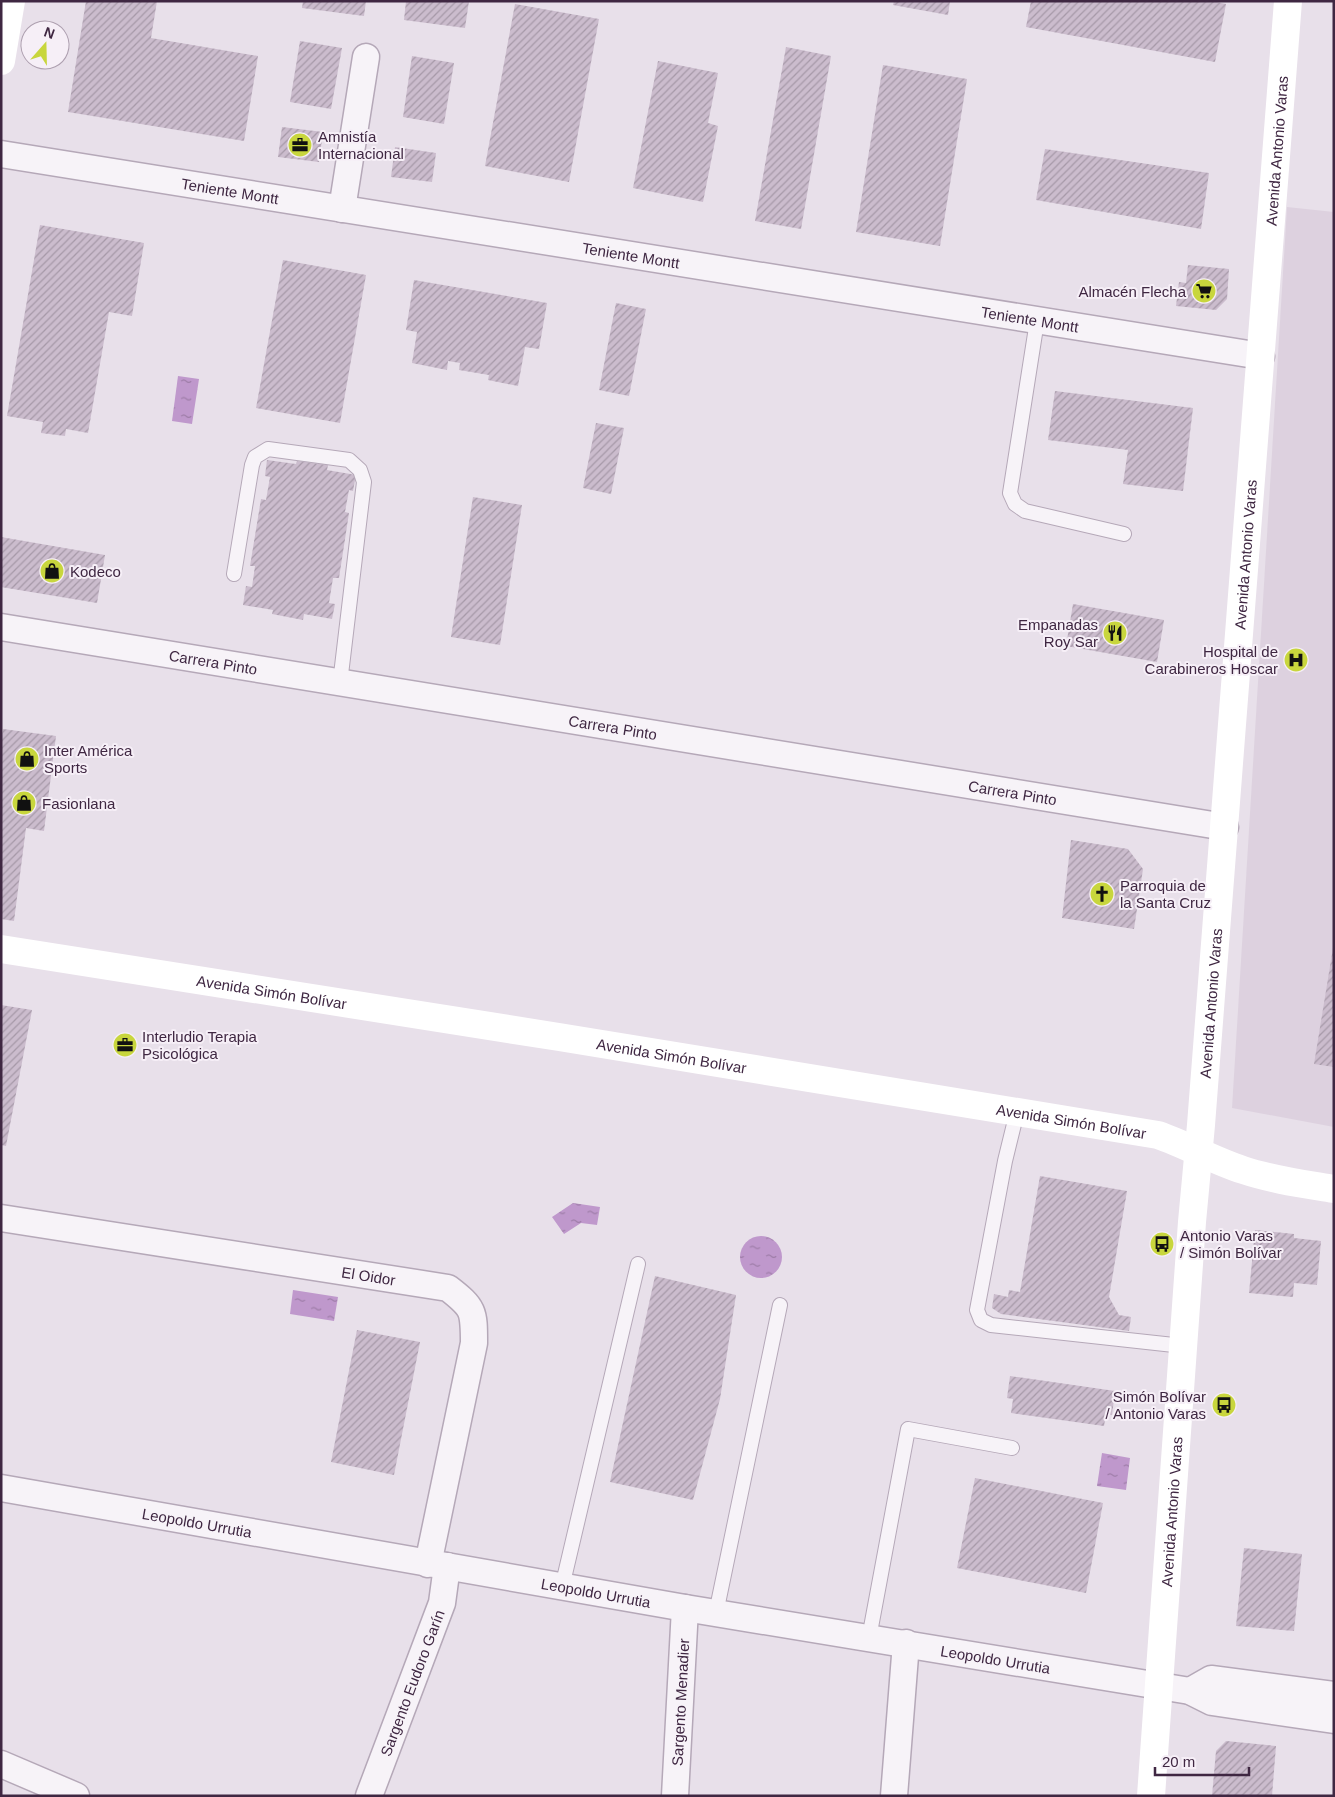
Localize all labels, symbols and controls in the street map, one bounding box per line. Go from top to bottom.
north arrow [20,20,70,70]
text: N [42,24,57,42]
street label: Avenida Antonio Varas [1262,75,1291,226]
place label: Amnistía Internacional [318,128,404,162]
office icon: Amnistía Internacional [287,132,313,158]
street label: Teniente Montt [180,175,281,207]
street label: Teniente Montt [581,239,682,271]
supermarket icon: Almacén Flecha [1191,278,1217,304]
place label: Almacén Flecha [1078,283,1187,300]
street label: Teniente Montt [980,303,1081,335]
street label: Avenida Antonio Varas [1231,479,1259,630]
shop icon: Kodeco [39,558,65,584]
place label: Kodeco [70,563,121,580]
place label: Empanadas Roy Sar [1018,616,1098,650]
restaurant icon: Empanadas Roy Sar [1102,620,1128,646]
place label: Hospital de Carabineros Hoscar [1145,643,1278,677]
street label: Carrera Pinto [168,646,259,677]
hospital icon: Hospital de Carabineros Hoscar [1283,647,1309,673]
street label: Carrera Pinto [567,711,658,743]
place label: Inter América Sports [44,742,133,776]
shop icon: Inter América Sports [14,746,40,772]
street label: Carrera Pinto [967,777,1058,808]
shop icon: Fasionlana [11,790,37,816]
place label: Fasionlana [42,795,116,812]
place label: Parroquia de la Santa Cruz [1120,877,1211,911]
church icon: Parroquia de la Santa Cruz [1089,881,1115,907]
street label: Avenida Antonio Varas [1196,928,1225,1079]
street label: Avenida Simón Bolívar [195,971,348,1012]
place label: Interludio Terapia Psicológica [142,1028,257,1062]
office icon: Interludio Terapia Psicológica [112,1032,138,1058]
street label: Avenida Simón Bolívar [595,1035,748,1076]
street label: Avenida Simón Bolívar [995,1100,1147,1141]
place label: Antonio Varas / Simón Bolívar [1180,1227,1282,1261]
bus stop icon: Antonio Varas / Simón Bolívar [1149,1231,1175,1257]
street label: El Oidor [340,1263,397,1288]
place label: Simón Bolívar / Antonio Varas [1105,1388,1206,1422]
bus stop icon: Simón Bolívar / Antonio Varas [1211,1392,1237,1418]
street label: Avenida Antonio Varas [1157,1436,1185,1587]
street label: Leopoldo Urrutia [141,1504,254,1540]
street label: Leopoldo Urrutia [540,1574,653,1610]
street label: Sargento Eudoro Garín [376,1607,447,1758]
street label: Sargento Menadier [668,1638,692,1766]
street label: Leopoldo Urrutia [939,1642,1052,1677]
scale bar [1155,1744,1249,1776]
text: 20 m [1162,1753,1195,1770]

